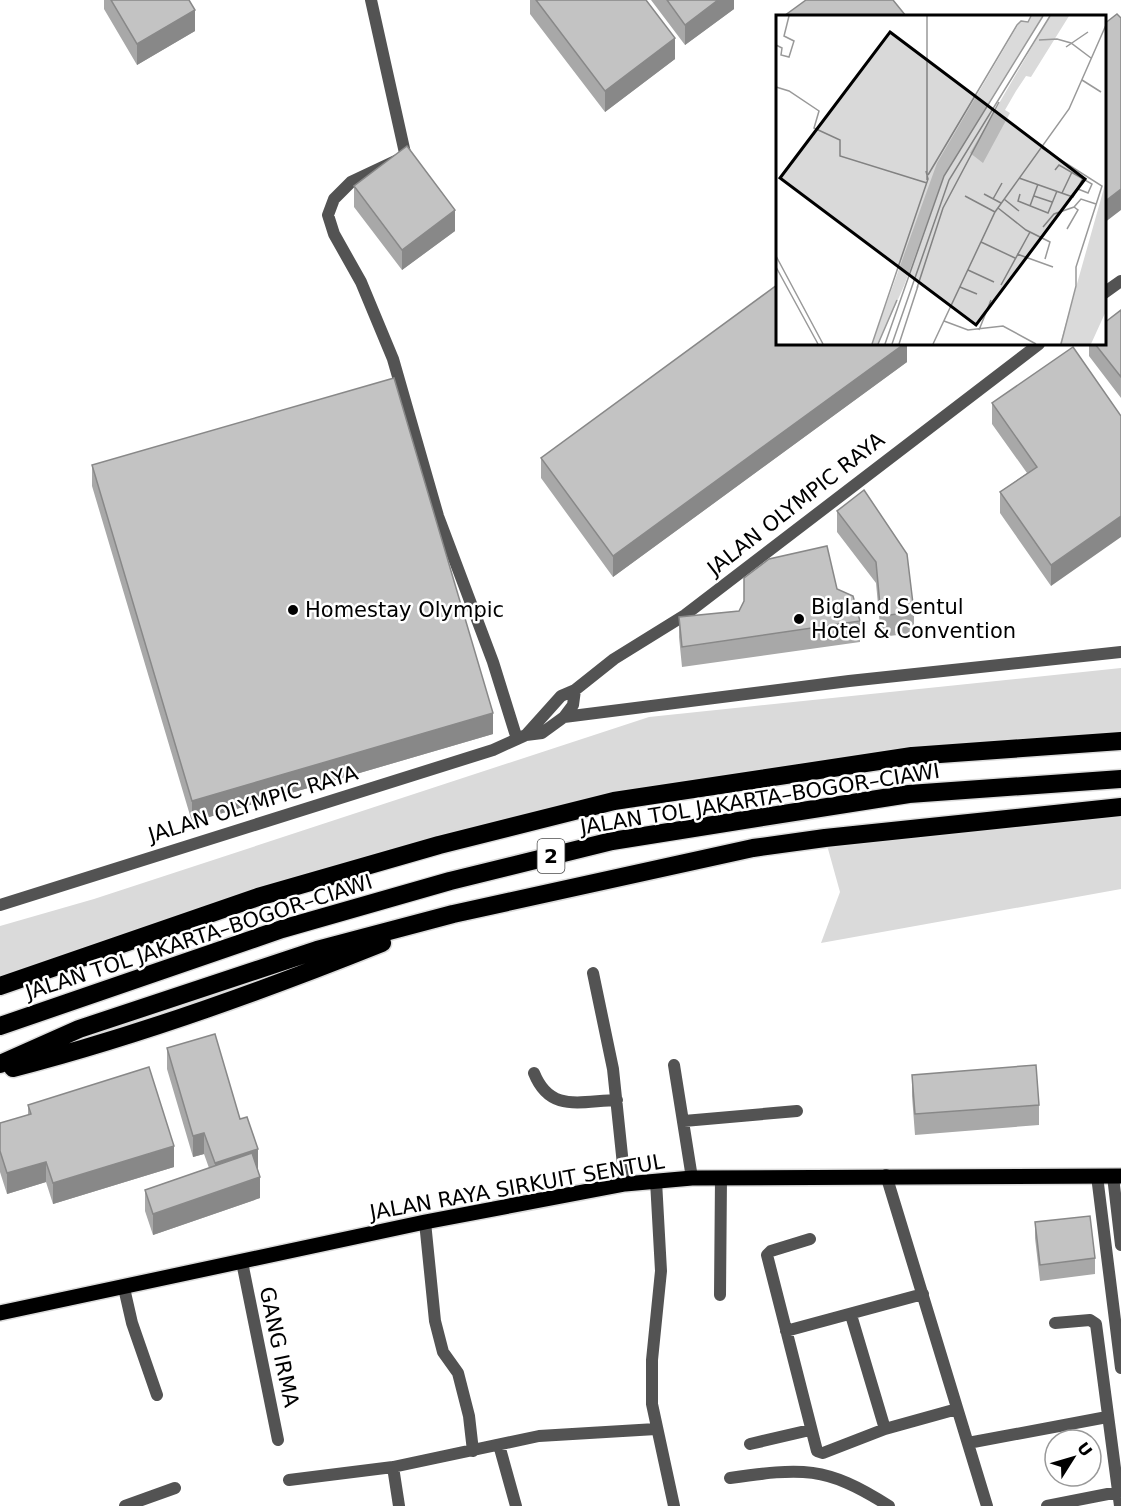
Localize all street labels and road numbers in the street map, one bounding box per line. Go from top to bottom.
street label: JALAN OLYMPIC RAYA [701,427,890,582]
street label: JALAN TOL JAKARTA–BOGOR–CIAWI [577,759,941,840]
street label: JALAN OLYMPIC RAYA [143,761,361,848]
road number: 2 [538,839,564,873]
street label: JALAN TOL JAKARTA–BOGOR–CIAWI [21,869,376,1005]
street label: JALAN RAYA SIRKUIT SENTUL [366,1149,666,1225]
street label: GANG IRMA [255,1285,304,1410]

